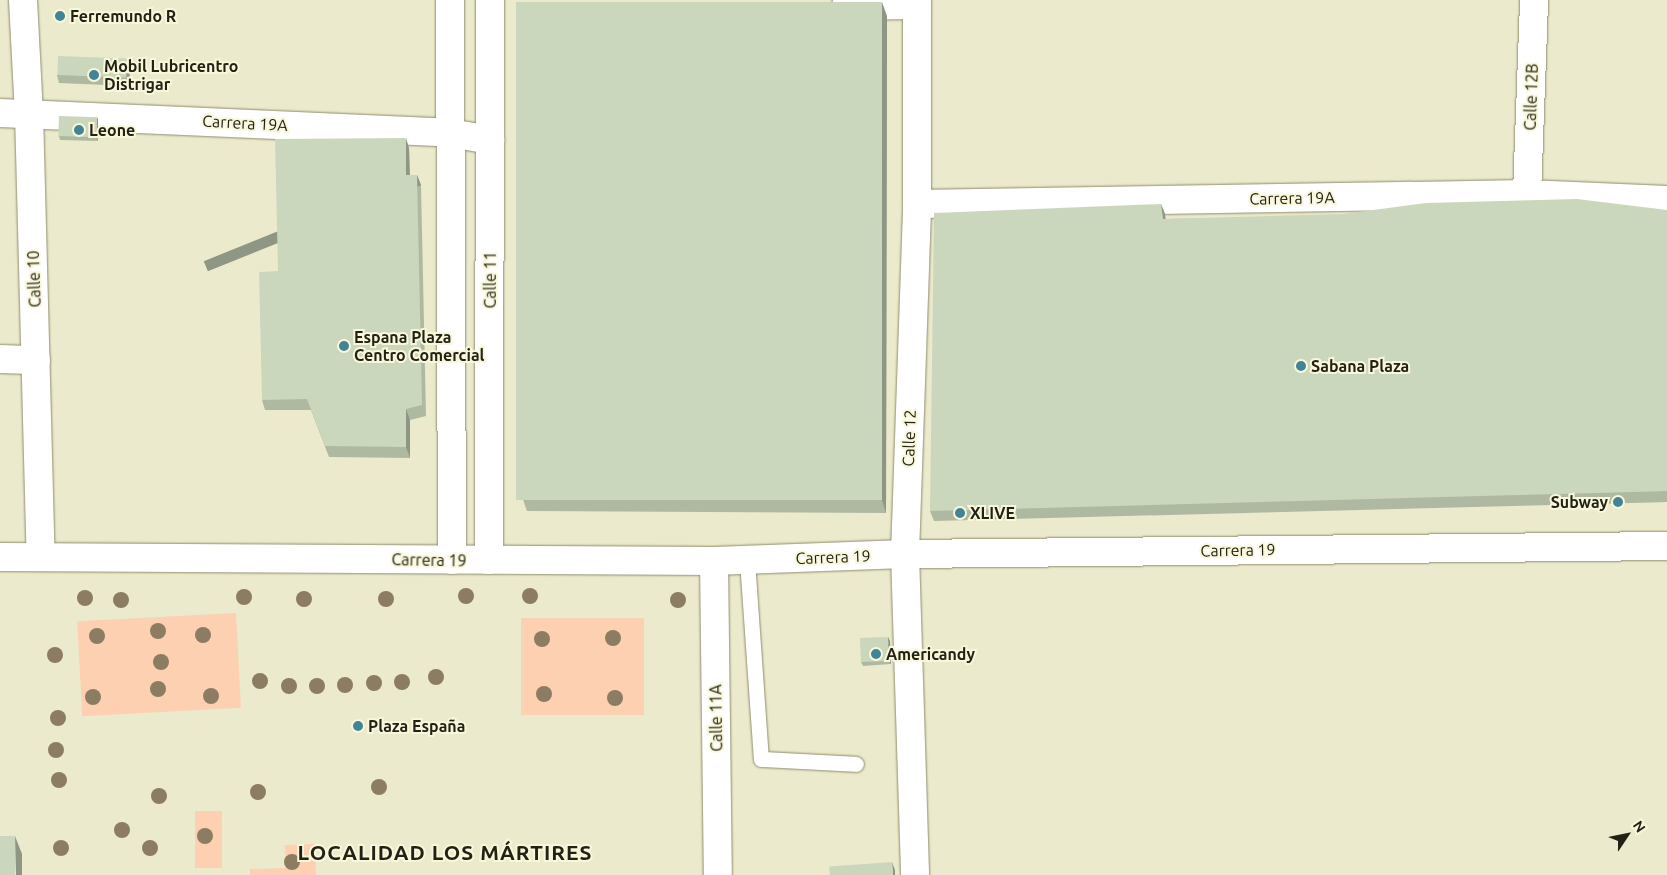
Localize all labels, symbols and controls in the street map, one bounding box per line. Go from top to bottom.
place label: Ferremundo R [70,6,176,26]
marker: Ferremundo R [54,10,66,22]
place label: Mobil Lubricentro Distrigar [104,56,238,94]
street label: Calle 12B [1520,63,1542,131]
marker: Mobil Lubricentro Distrigar [88,69,100,81]
street label: Carrera 19A [202,111,288,135]
place label: Leone [89,120,135,140]
marker: Leone [73,124,85,136]
street label: Carrera 19A [1249,188,1335,208]
street label: Calle 10 [23,250,45,308]
street label: Calle 11 [480,252,500,308]
place label: Espana Plaza Centro Comercial [354,327,484,365]
marker: Espana Plaza Centro Comercial [338,340,350,352]
place label: Sabana Plaza [1311,356,1409,376]
marker: Sabana Plaza [1295,360,1307,372]
street label: Calle 12 [898,409,920,467]
place label: Subway [1551,492,1608,512]
marker: Subway [1612,496,1624,508]
place label: XLIVE [970,503,1015,523]
marker: XLIVE [954,507,966,519]
street label: Carrera 19 [1200,540,1276,560]
street label: Carrera 19 [795,546,871,568]
street label: Carrera 19 [391,550,467,570]
place label: Americandy [886,644,975,664]
marker: Americandy [870,648,882,660]
street label: Calle 11A [706,684,726,752]
place label: Plaza España [368,716,465,736]
marker: Plaza España [352,720,364,732]
north arrow [1602,810,1652,860]
text: N [1630,818,1649,835]
district label: LOCALIDAD LOS MÁRTIRES [295,839,595,865]

